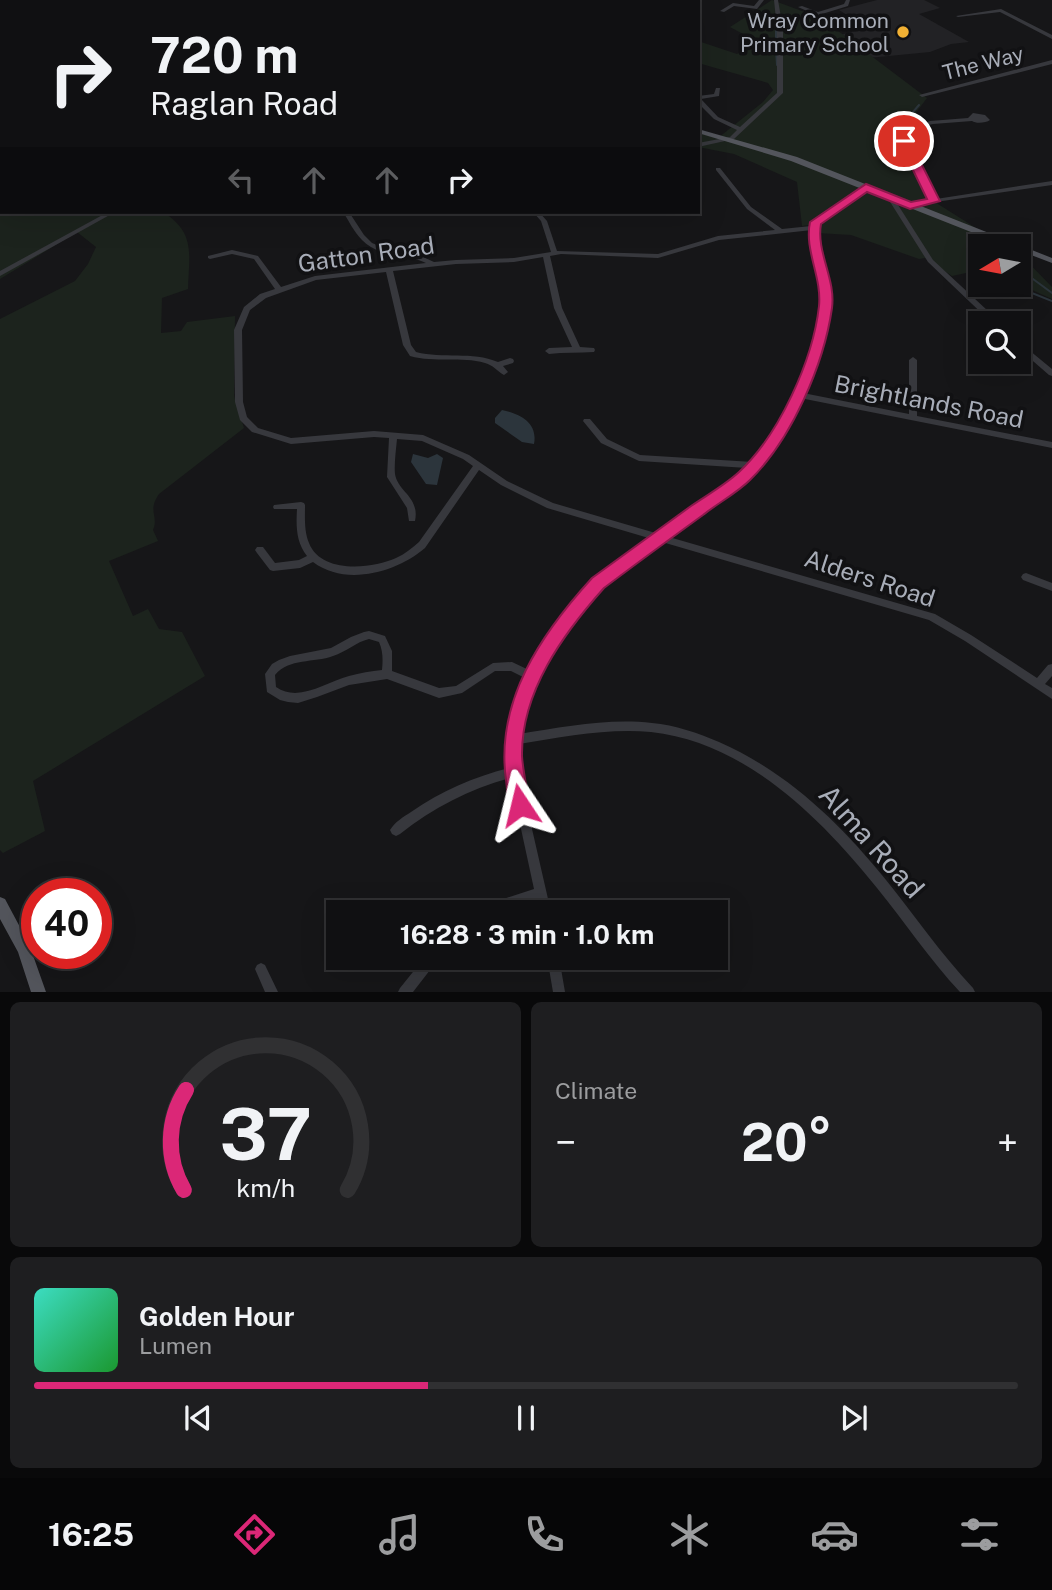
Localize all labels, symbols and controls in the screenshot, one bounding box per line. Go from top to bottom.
place label: Wray Common Primary School [740,8,889,57]
marker: Wray Common Primary School [895,24,911,40]
text: 720 m [150,26,298,84]
icon: right [35,28,126,119]
street label: The Way [940,41,1026,85]
text: Raglan Road [150,85,338,122]
pin [874,111,934,171]
icon: arrive [885,122,923,160]
icon: left [222,161,260,199]
icon: ahead [295,161,333,199]
icon: ahead [368,161,406,199]
icon: right [441,161,479,199]
street label: Gatton Road [296,231,436,277]
north arrow [968,234,1031,298]
map controls [968,234,1031,374]
button: search [968,311,1031,374]
street label: Brightlands Road [832,369,1026,433]
street label: Alders Road [801,544,939,612]
position arrow [483,768,557,842]
street label: Alma Road [813,778,931,904]
speed limit sign: 40 [21,878,112,969]
text: 16:28 · 3 min · 1.0 km [400,919,654,950]
text: Climate [555,1077,637,1104]
text: 37 [219,1092,312,1177]
text: 20° [741,1112,832,1173]
text: − [555,1120,576,1165]
text: + [997,1120,1018,1165]
text: km/h [236,1173,295,1203]
text: Golden Hour [139,1301,294,1332]
text: Lumen [139,1332,212,1359]
icon: previous [179,1399,217,1437]
icon: pause [507,1399,545,1437]
icon: next [835,1399,873,1437]
icon: directions [230,1510,279,1559]
icon: music [375,1510,424,1559]
icon: phone [520,1510,569,1559]
icon: climate [665,1510,714,1559]
icon: car [810,1510,859,1559]
icon: filters [955,1510,1004,1559]
text: 16:25 [48,1516,134,1553]

